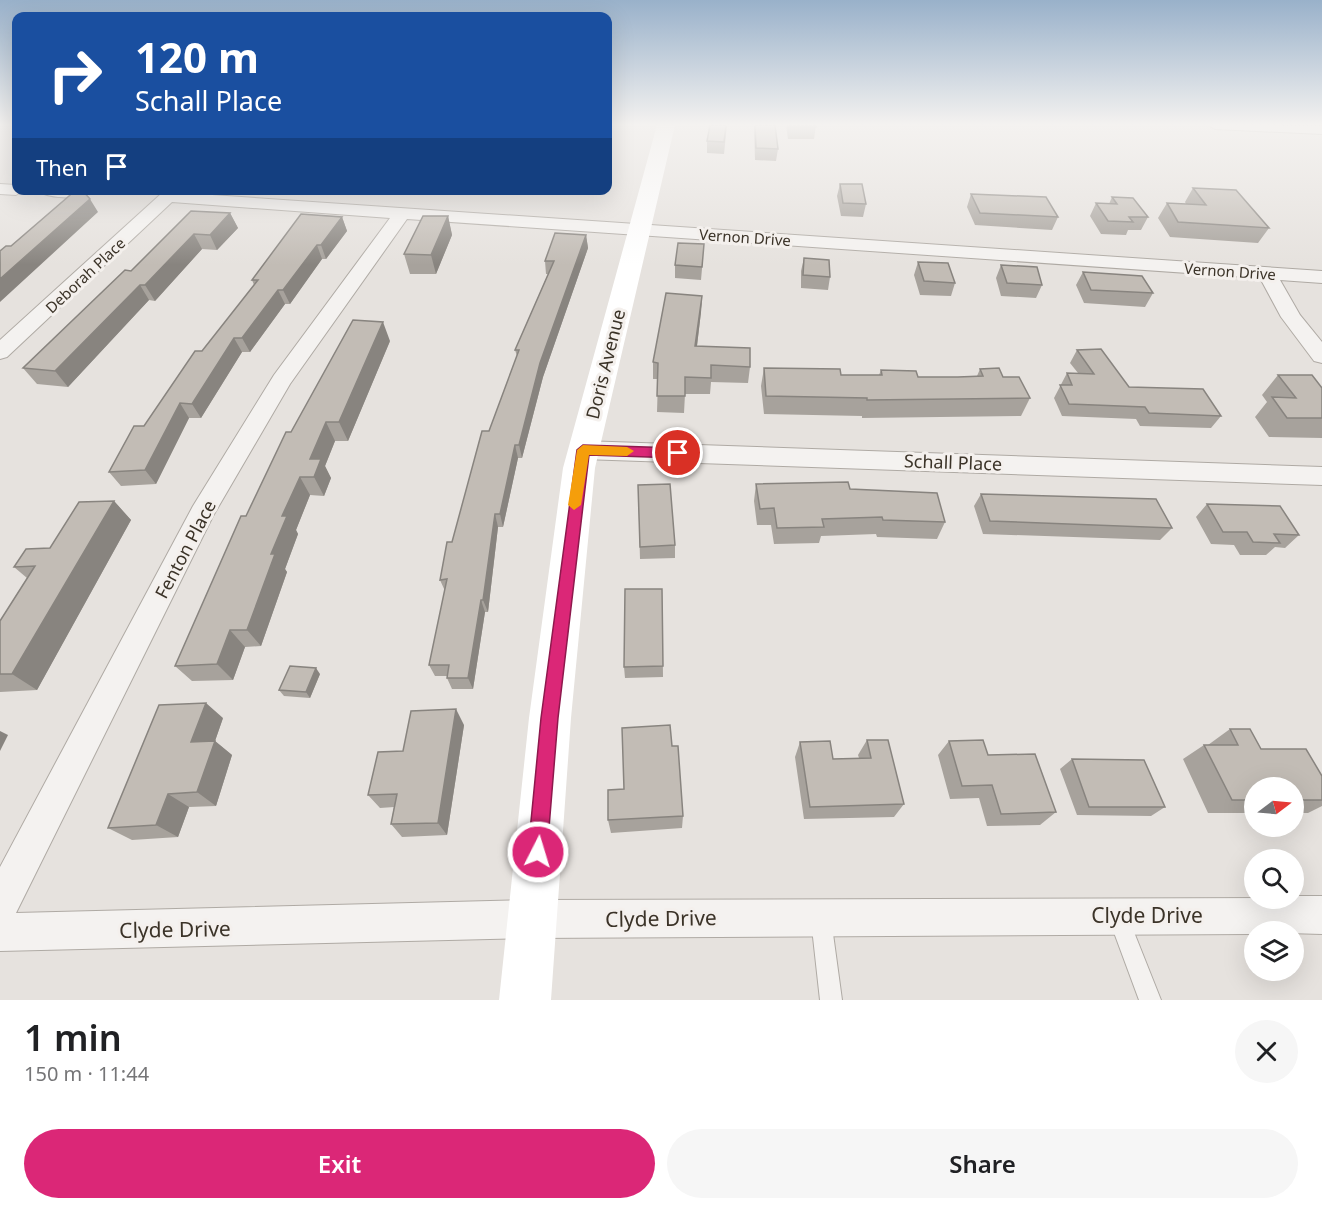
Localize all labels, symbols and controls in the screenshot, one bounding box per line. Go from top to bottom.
text: 120 m [135,28,259,85]
icon: right [36,36,114,114]
text: Schall Place [135,82,282,119]
icon: arrive [100,150,133,183]
text: Then [36,152,88,182]
street label: Vernon Drive [698,224,792,250]
street label: Deborah Place [41,233,129,317]
street label: Vernon Drive [1183,258,1277,284]
street label: Doris Avenue [580,306,630,422]
pin [652,427,703,478]
icon: arrive [661,436,694,469]
street label: Schall Place [904,448,1002,476]
street label: Fenton Place [149,496,221,602]
north arrow [1244,777,1304,837]
map controls [1244,777,1304,981]
position arrow [506,820,570,884]
button: search [1244,849,1304,909]
street label: Clyde Drive [1091,901,1203,929]
street label: Clyde Drive [605,903,717,933]
street label: Clyde Drive [119,914,231,944]
button: layers [1244,921,1304,981]
text: 1 min [24,1013,122,1062]
button: close [1235,1020,1298,1083]
text: 150 m · 11:44 [24,1060,149,1087]
button: Exit [24,1129,655,1198]
button: Share [667,1129,1298,1198]

